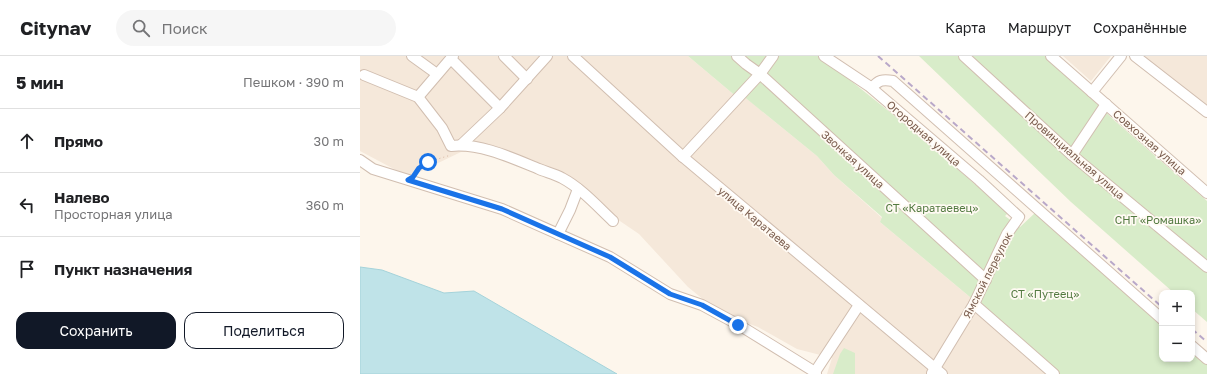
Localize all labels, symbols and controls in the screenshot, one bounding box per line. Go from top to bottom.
search box [116,10,396,46]
text: Citynav [20,16,92,39]
icon: search [130,17,152,39]
text: Поиск [162,19,208,37]
text: Карта [945,19,986,36]
text: Маршрут [1008,19,1071,36]
text: Сохранённые [1093,19,1187,36]
text: 5 мин [16,72,64,93]
text: Пешком · 390 m [243,74,344,90]
street label: Огородная улица [884,97,964,169]
street label: Совхозная улица [1111,107,1189,177]
street label: Провинциальная улица [1023,108,1127,202]
street label: Звонкая улица [819,127,887,191]
icon: ahead [16,130,38,152]
text: Прямо [54,132,103,150]
text: 30 m [314,133,344,149]
route start [419,153,437,171]
street label: улица Каратаева [716,183,794,253]
text: Налево [54,188,110,206]
icon: left [16,194,38,216]
text: 360 m [306,197,344,213]
park label: СТ «Каратаевец» [886,201,978,214]
text: Просторная улица [54,206,173,222]
park label: СНТ «Ромашка» [1115,213,1201,226]
street label: Ямской переулок [960,229,1015,320]
icon: arrive [16,258,38,280]
text: Пункт назначения [54,260,192,278]
park label: СТ «Путеец» [1011,287,1079,300]
map controls [1159,290,1195,362]
button: + [1159,290,1195,326]
button: Сохранить [16,312,176,349]
button: Поделиться [184,312,344,349]
route end [729,316,747,334]
button: − [1159,326,1195,362]

